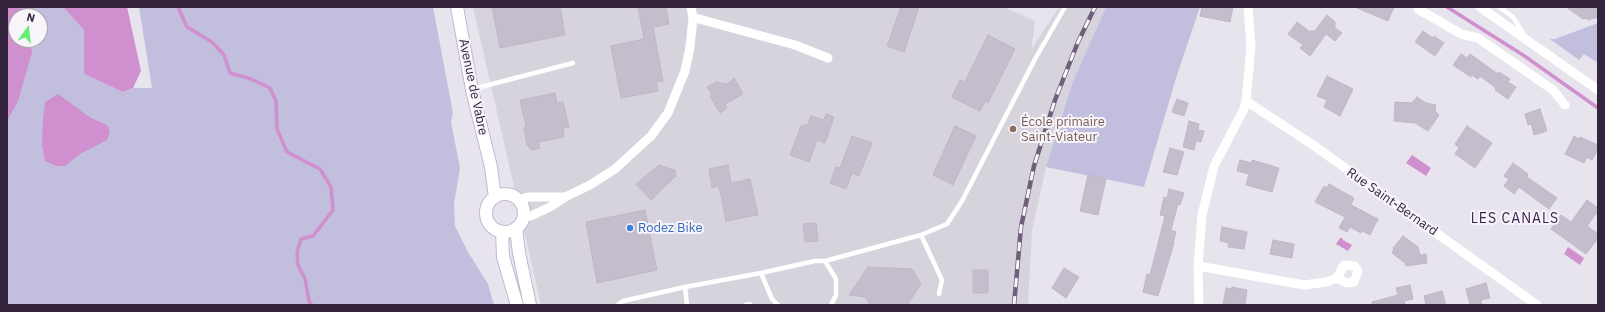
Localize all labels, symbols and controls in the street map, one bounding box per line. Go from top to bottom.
north arrow [8,8,48,48]
text: N [25,10,37,25]
street label: Avenue de Vabre [455,37,491,137]
place label: École primaire Saint-Viateur [1021,114,1105,145]
marker: École primaire Saint-Viateur [1008,124,1018,134]
street label: Rue Saint-Bernard [1344,165,1440,239]
district label: LES CANALS [1471,211,1559,227]
place label: Rodez Bike [638,220,703,236]
marker: Rodez Bike [625,223,635,233]

